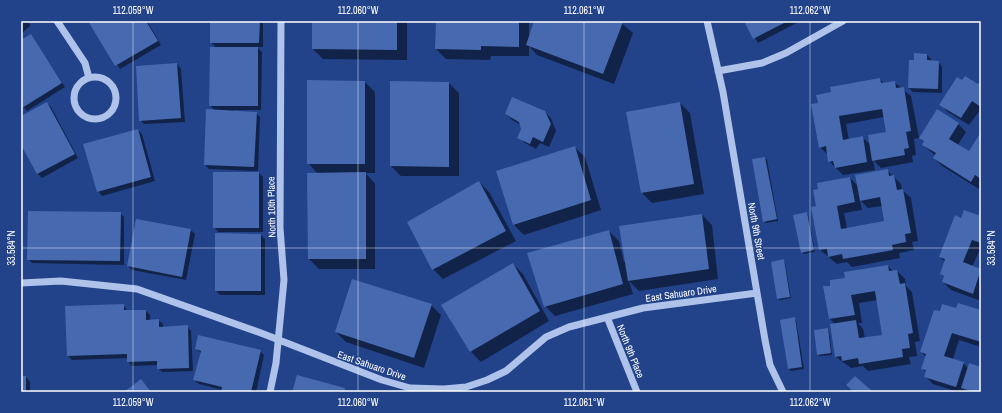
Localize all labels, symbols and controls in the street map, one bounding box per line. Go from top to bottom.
text: 112.059°W [113,4,154,17]
text: 112.060°W [338,4,379,17]
text: 112.061°W [564,4,605,17]
text: 112.062°W [790,4,831,17]
street label: North 10th Place [264,176,279,238]
street label: North 9th Street [745,201,768,261]
text: 33.584°N [5,230,18,266]
text: 33.584°N [985,230,998,266]
street label: East Sahuaro Drive [645,282,718,305]
street label: North 9th Place [614,323,647,380]
street label: East Sahuaro Drive [336,348,408,383]
text: 112.059°W [113,396,154,409]
text: 112.060°W [338,396,379,409]
text: 112.061°W [564,396,605,409]
text: 112.062°W [790,396,831,409]

